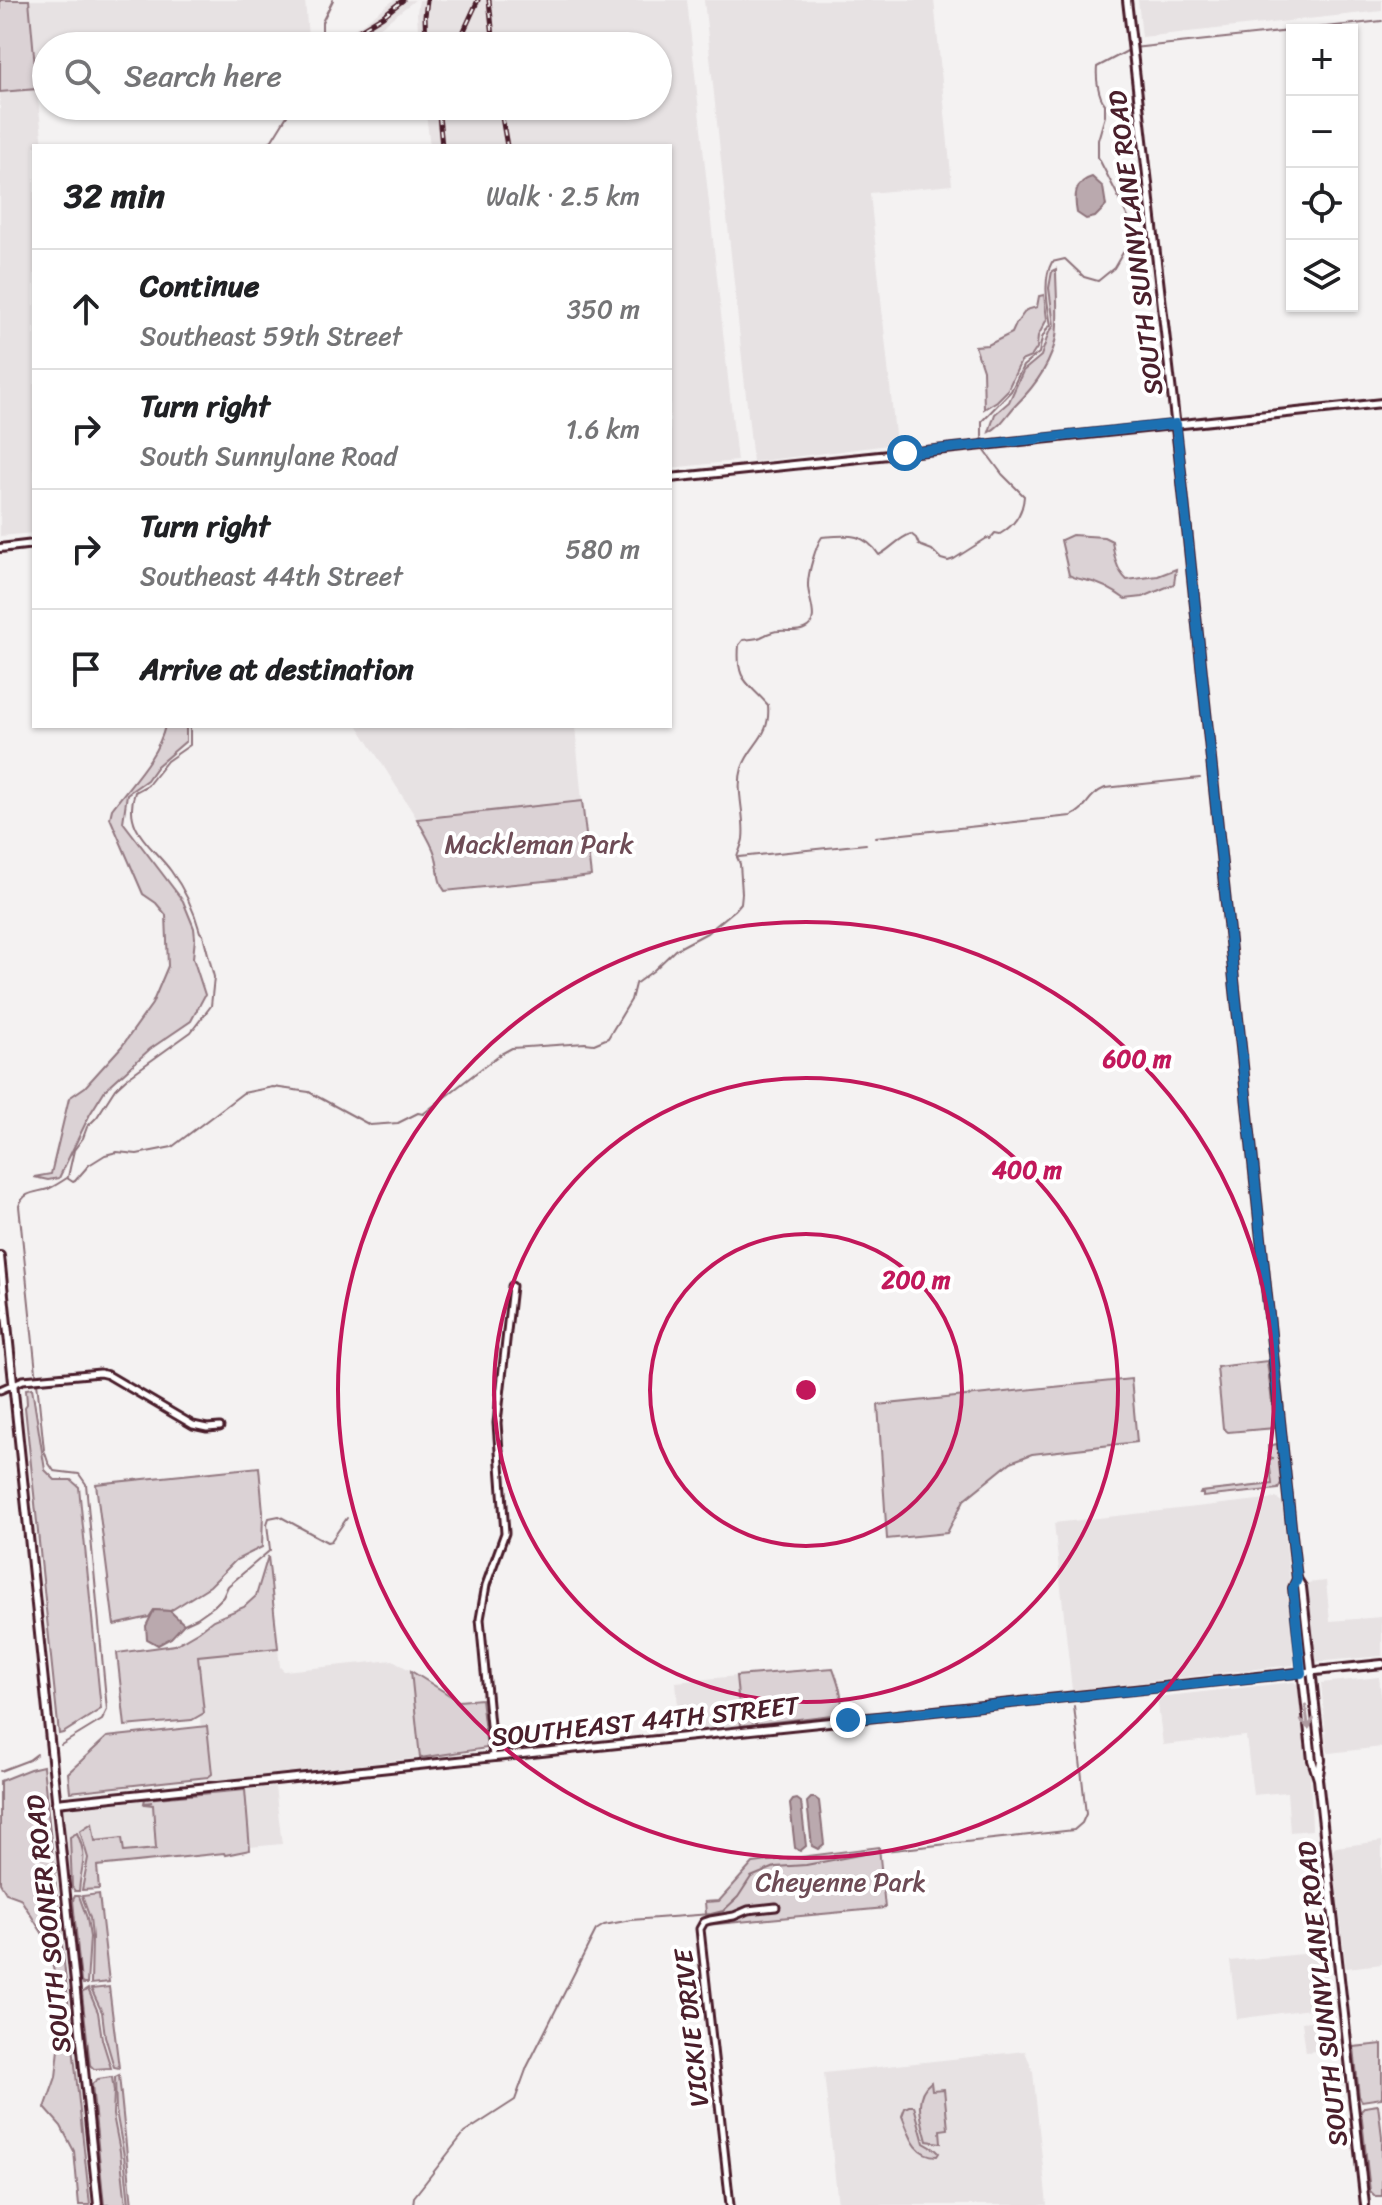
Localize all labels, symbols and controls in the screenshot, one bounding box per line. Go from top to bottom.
map controls [1286,24,1358,312]
button: + [1286,24,1358,96]
search box [32,32,672,120]
text: Search here [124,49,282,103]
icon: search [60,54,104,98]
street label: SOUTH SUNNYLANE ROAD [1093,88,1177,398]
button: − [1286,96,1358,168]
text: 32 min [64,166,165,226]
button: locate [1286,168,1358,240]
text: Walk · 2.5 km [486,173,640,219]
button: layers [1286,240,1358,312]
text: Continue [140,259,259,313]
text: 350 m [567,286,640,332]
icon: ahead [64,287,108,331]
text: Southeast 59th Street [140,313,402,359]
text: Turn right [140,379,270,433]
text: 1.6 km [566,406,640,452]
icon: right [64,407,108,451]
text: South Sunnylane Road [140,433,397,479]
route start [887,435,923,471]
text: Turn right [140,499,270,553]
text: 580 m [565,526,640,572]
icon: right [64,527,108,571]
text: Southeast 44th Street [140,553,403,599]
text: Arrive at destination [140,642,414,696]
icon: arrive [64,647,108,691]
park label: Mackleman Park [445,821,634,867]
text: 600 m [1102,1038,1172,1080]
text: 400 m [992,1149,1063,1191]
text: 200 m [881,1259,951,1301]
centre of rings [792,1376,820,1404]
street label: SOUTHEAST 44TH STREET [489,1682,803,1760]
route end [830,1702,866,1738]
one-way arrow [1299,1703,1314,1729]
street label: SOUTH SOONER ROAD [12,1792,84,2055]
street label: SOUTH SUNNYLANE ROAD [1283,1839,1361,2149]
park label: Cheyenne Park [756,1859,926,1905]
street label: VICKIE DRIVE [660,1945,722,2109]

